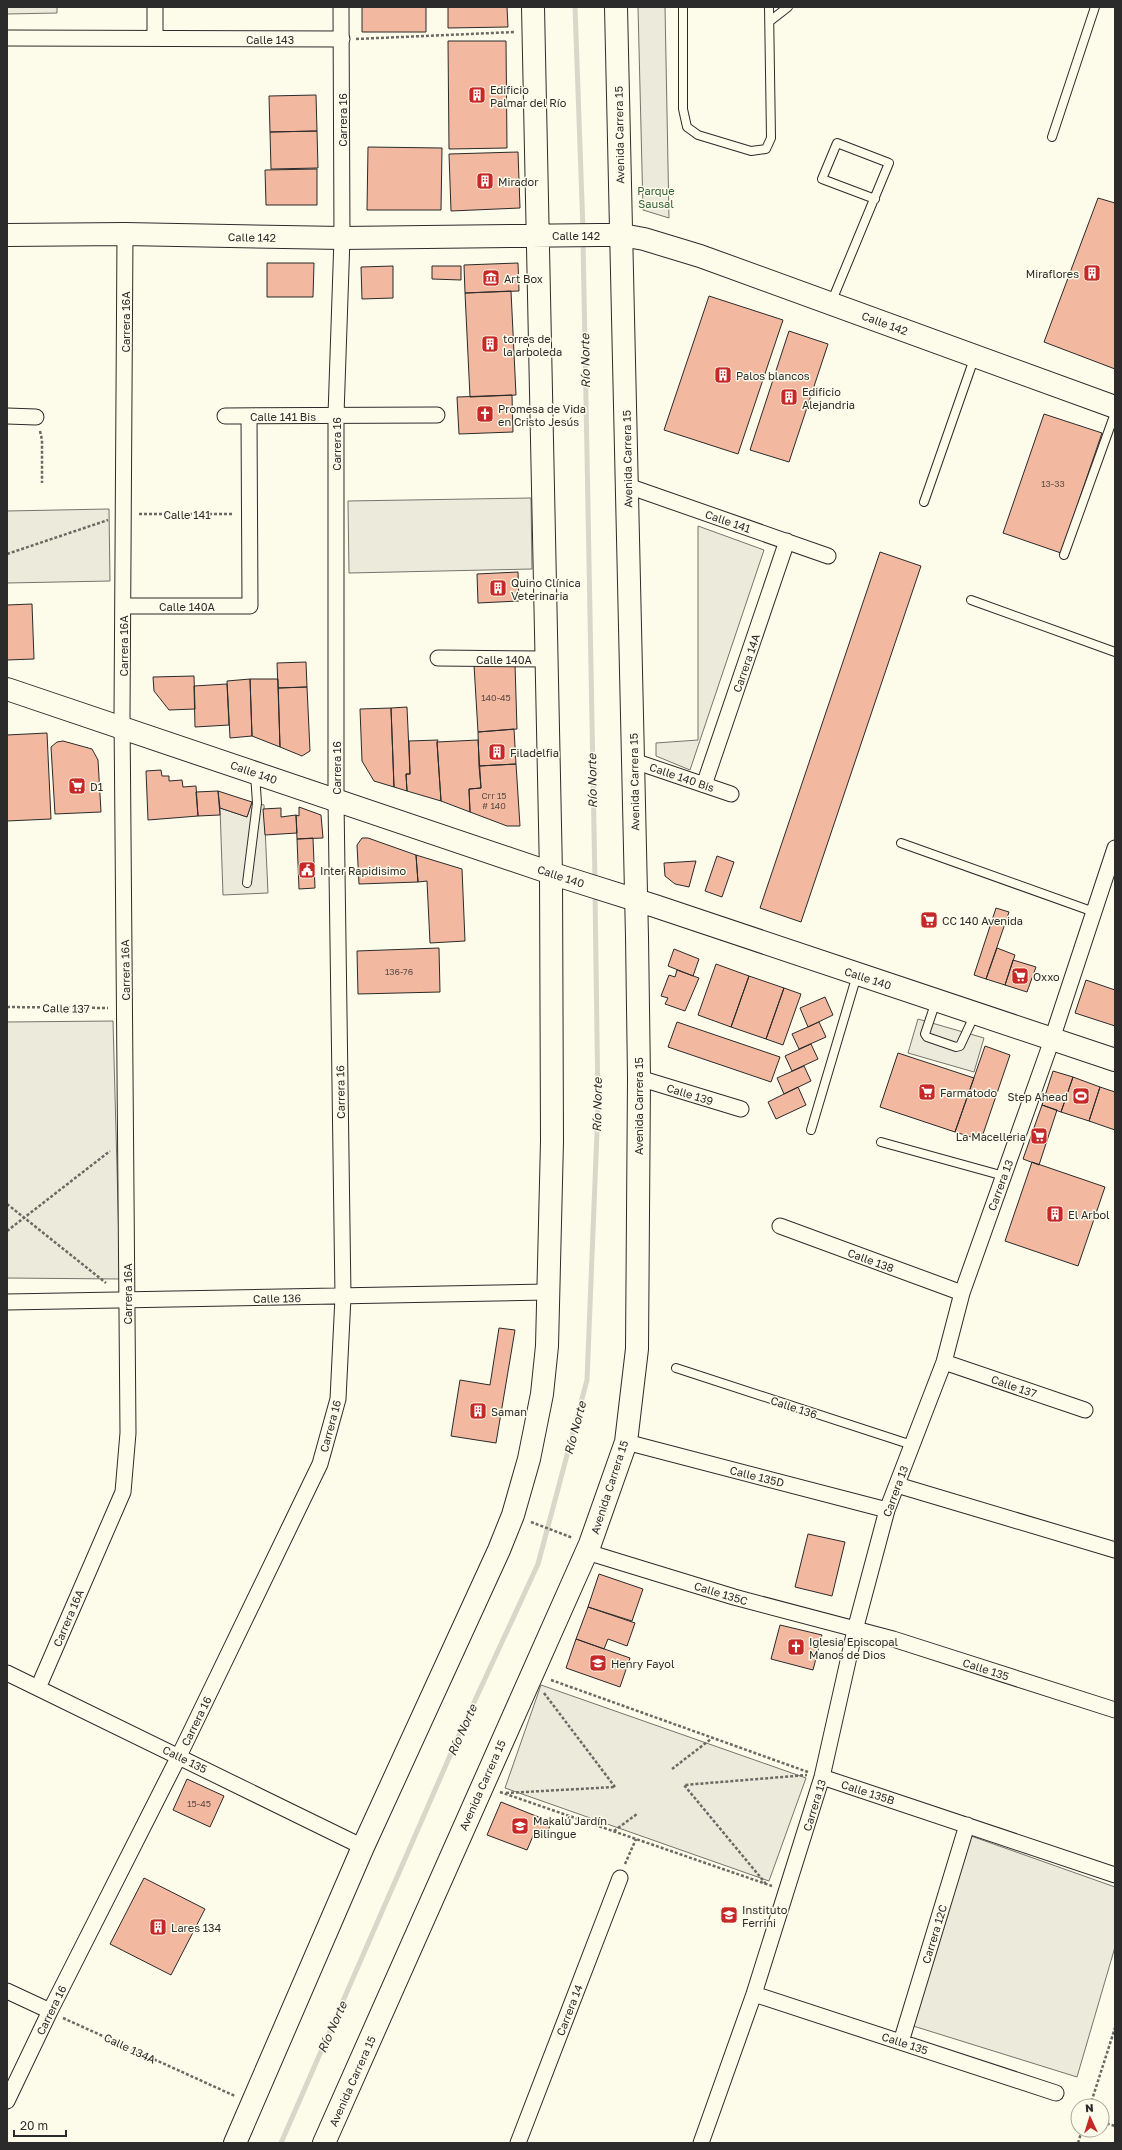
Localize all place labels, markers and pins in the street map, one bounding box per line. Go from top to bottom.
place label: Edificio Palmar del Río [490,83,567,109]
building icon: Edificio Palmar del Río [467,85,487,105]
building icon: Mirador [475,171,495,191]
place label: Mirador [498,175,539,188]
building icon: Miraflores [1082,263,1102,283]
place label: Miraflores [1026,267,1079,280]
museum icon: Art Box [481,268,501,288]
place label: Art Box [504,272,543,285]
place label: torres de la arboleda [503,332,562,358]
building icon: torres de la arboleda [480,334,500,354]
building icon: Palos blancos [713,365,733,385]
place label: Palos blancos [736,369,810,382]
place label: Edificio Alejandria [802,385,855,411]
building icon: Edificio Alejandria [779,387,799,407]
place label: Promesa de Vida en Cristo Jesús [498,402,586,428]
church icon: Promesa de Vida en Cristo Jesús [475,404,495,424]
place label: Quino Clínica Veterinaria [511,576,581,602]
building icon: Quino Clínica Veterinaria [488,578,508,598]
building icon: Filadelfia [487,742,507,762]
place label: Filadelfia [510,746,559,759]
supermarket icon: D1 [67,776,87,796]
place label: D1 [90,780,103,793]
public building icon: Inter Rapidisimo [297,860,317,880]
place label: Inter Rapidisimo [320,864,406,877]
supermarket icon: CC 140 Avenida [919,910,939,930]
place label: CC 140 Avenida [942,914,1023,927]
supermarket icon: Oxxo [1010,966,1030,986]
place label: Oxxo [1033,970,1060,983]
supermarket icon: Farmatodo [917,1082,937,1102]
place label: Farmatodo [940,1086,997,1099]
sports icon: Step Ahead [1071,1086,1091,1106]
place label: Step Ahead [1007,1090,1068,1103]
supermarket icon: La Macelleria [1029,1126,1049,1146]
place label: La Macelleria [956,1130,1026,1143]
building icon: El Arbol [1045,1204,1065,1224]
place label: El Arbol [1068,1208,1110,1221]
building icon: Saman [468,1401,488,1421]
place label: Saman [491,1405,527,1418]
place label: Iglesia Episcopal Manos de Dios [809,1635,899,1661]
church icon: Iglesia Episcopal Manos de Dios [786,1637,806,1657]
school or university icon: Henry Fayol [588,1653,608,1673]
place label: Henry Fayol [611,1657,675,1670]
place label: Makalú Jardín Bilingue [533,1814,607,1840]
school or university icon: Makalú Jardín Bilingue [510,1816,530,1836]
place label: Instituto Ferrini [742,1903,788,1929]
school or university icon: Instituto Ferrini [719,1905,739,1925]
building icon: Lares 134 [148,1917,168,1937]
place label: Lares 134 [171,1921,222,1934]

